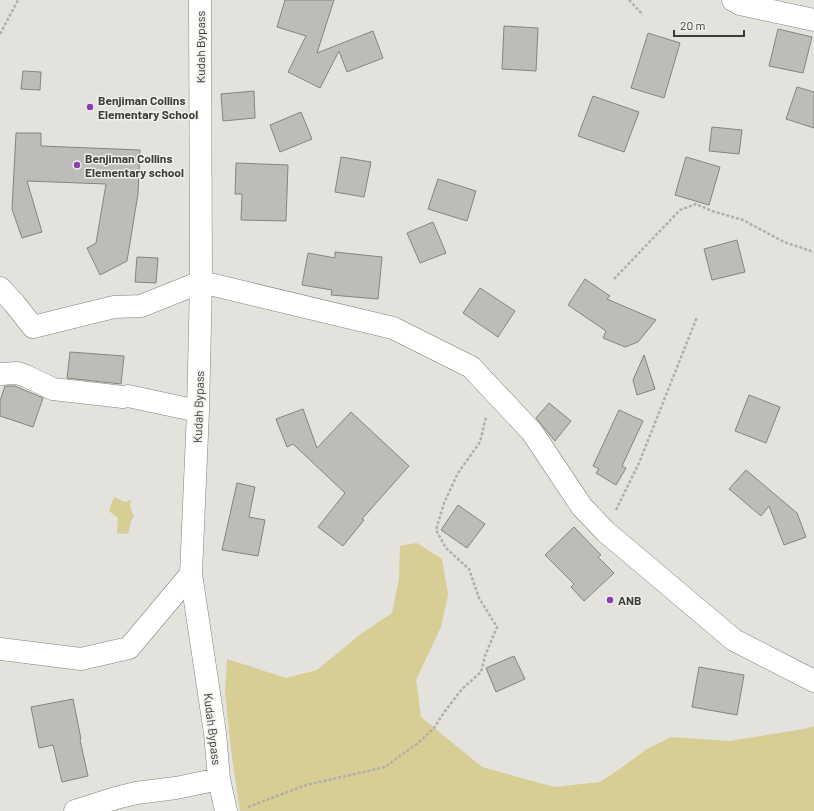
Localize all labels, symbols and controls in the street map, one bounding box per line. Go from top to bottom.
street label: Kudah Bypass [193,11,207,83]
scale bar [674,12,744,38]
text: 20 m [680,18,706,32]
place label: Benjiman Collins Elementary School [98,93,198,121]
marker: Benjiman Collins Elementary School [85,102,95,112]
place label: Benjiman Collins Elementary school [85,151,184,179]
marker: Benjiman Collins Elementary school [72,160,82,170]
street label: Kudah Bypass [190,370,206,443]
place label: ANB [618,593,641,607]
marker: ANB [605,595,615,605]
street label: Kudah Bypass [202,692,224,766]

